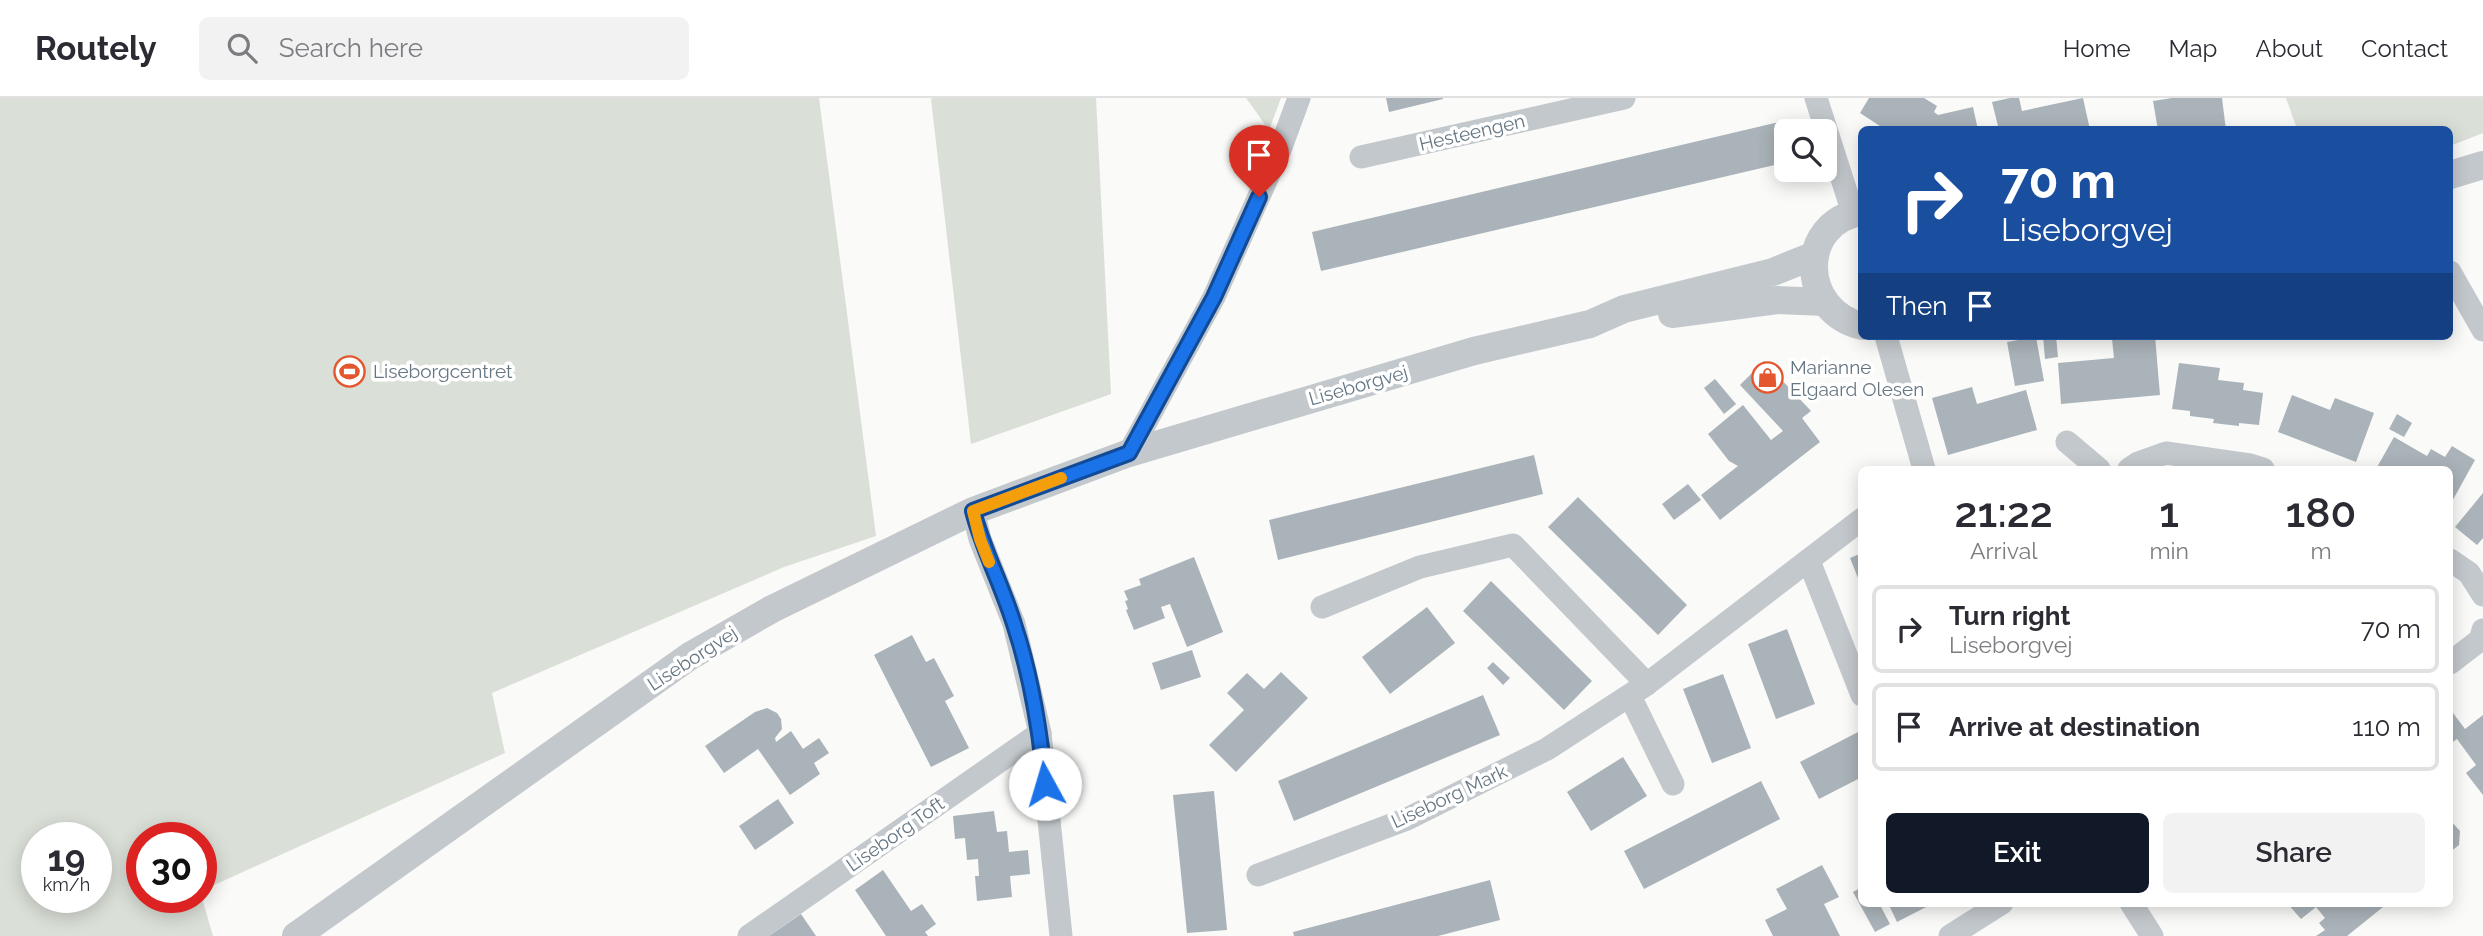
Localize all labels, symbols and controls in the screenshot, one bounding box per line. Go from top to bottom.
search box [199,17,689,80]
text: Routely [35,29,157,68]
icon: search [223,29,261,67]
text: Search here [279,33,423,63]
text: Home [2063,34,2131,63]
text: Map [2169,34,2217,63]
text: About [2255,34,2323,63]
text: Contact [2361,34,2448,63]
street label: Hesteengen [1417,109,1527,155]
map controls [1774,119,1837,182]
button: search [1774,119,1837,182]
pin [1229,125,1289,197]
icon: arrive [1240,136,1278,174]
text: 70 m [2001,152,2116,209]
icon: right [1886,154,1977,245]
text: Liseborgvej [2001,211,2173,248]
icon: arrive [1961,287,1999,325]
text: Then [1886,291,1947,321]
sports icon: Liseborgcentret [333,354,367,388]
place label: Marianne Elgaard Olesen [1790,356,1924,400]
place label: Liseborgcentret [373,360,513,382]
street label: Liseborgvej [1306,360,1410,410]
shop icon: Marianne Elgaard Olesen [1750,361,1784,395]
text: 21:22 [1955,488,2053,537]
text: 1 [2159,488,2179,537]
text: 180 [2286,488,2356,537]
text: Arrival [1970,537,2037,564]
text: min [2149,537,2189,564]
text: m [2310,537,2332,564]
text: Turn right [1949,601,2070,631]
icon: right [1890,610,1928,648]
text: 70 m [2361,614,2421,644]
street label: Liseborgvej [643,621,741,695]
text: Liseborgvej [1949,631,2072,658]
icon: arrive [1890,708,1928,746]
text: Arrive at destination [1949,712,2200,742]
text: 110 m [2352,712,2421,742]
position arrow [1008,747,1082,821]
street label: Liseborg Mark [1388,760,1510,832]
street label: Liseborg Toft [842,792,949,876]
button: Exit [1886,813,2149,893]
button: Share [2163,813,2425,893]
speed limit sign: 30 [126,822,217,913]
text: 19 [48,838,85,879]
text: km/h [43,874,90,895]

